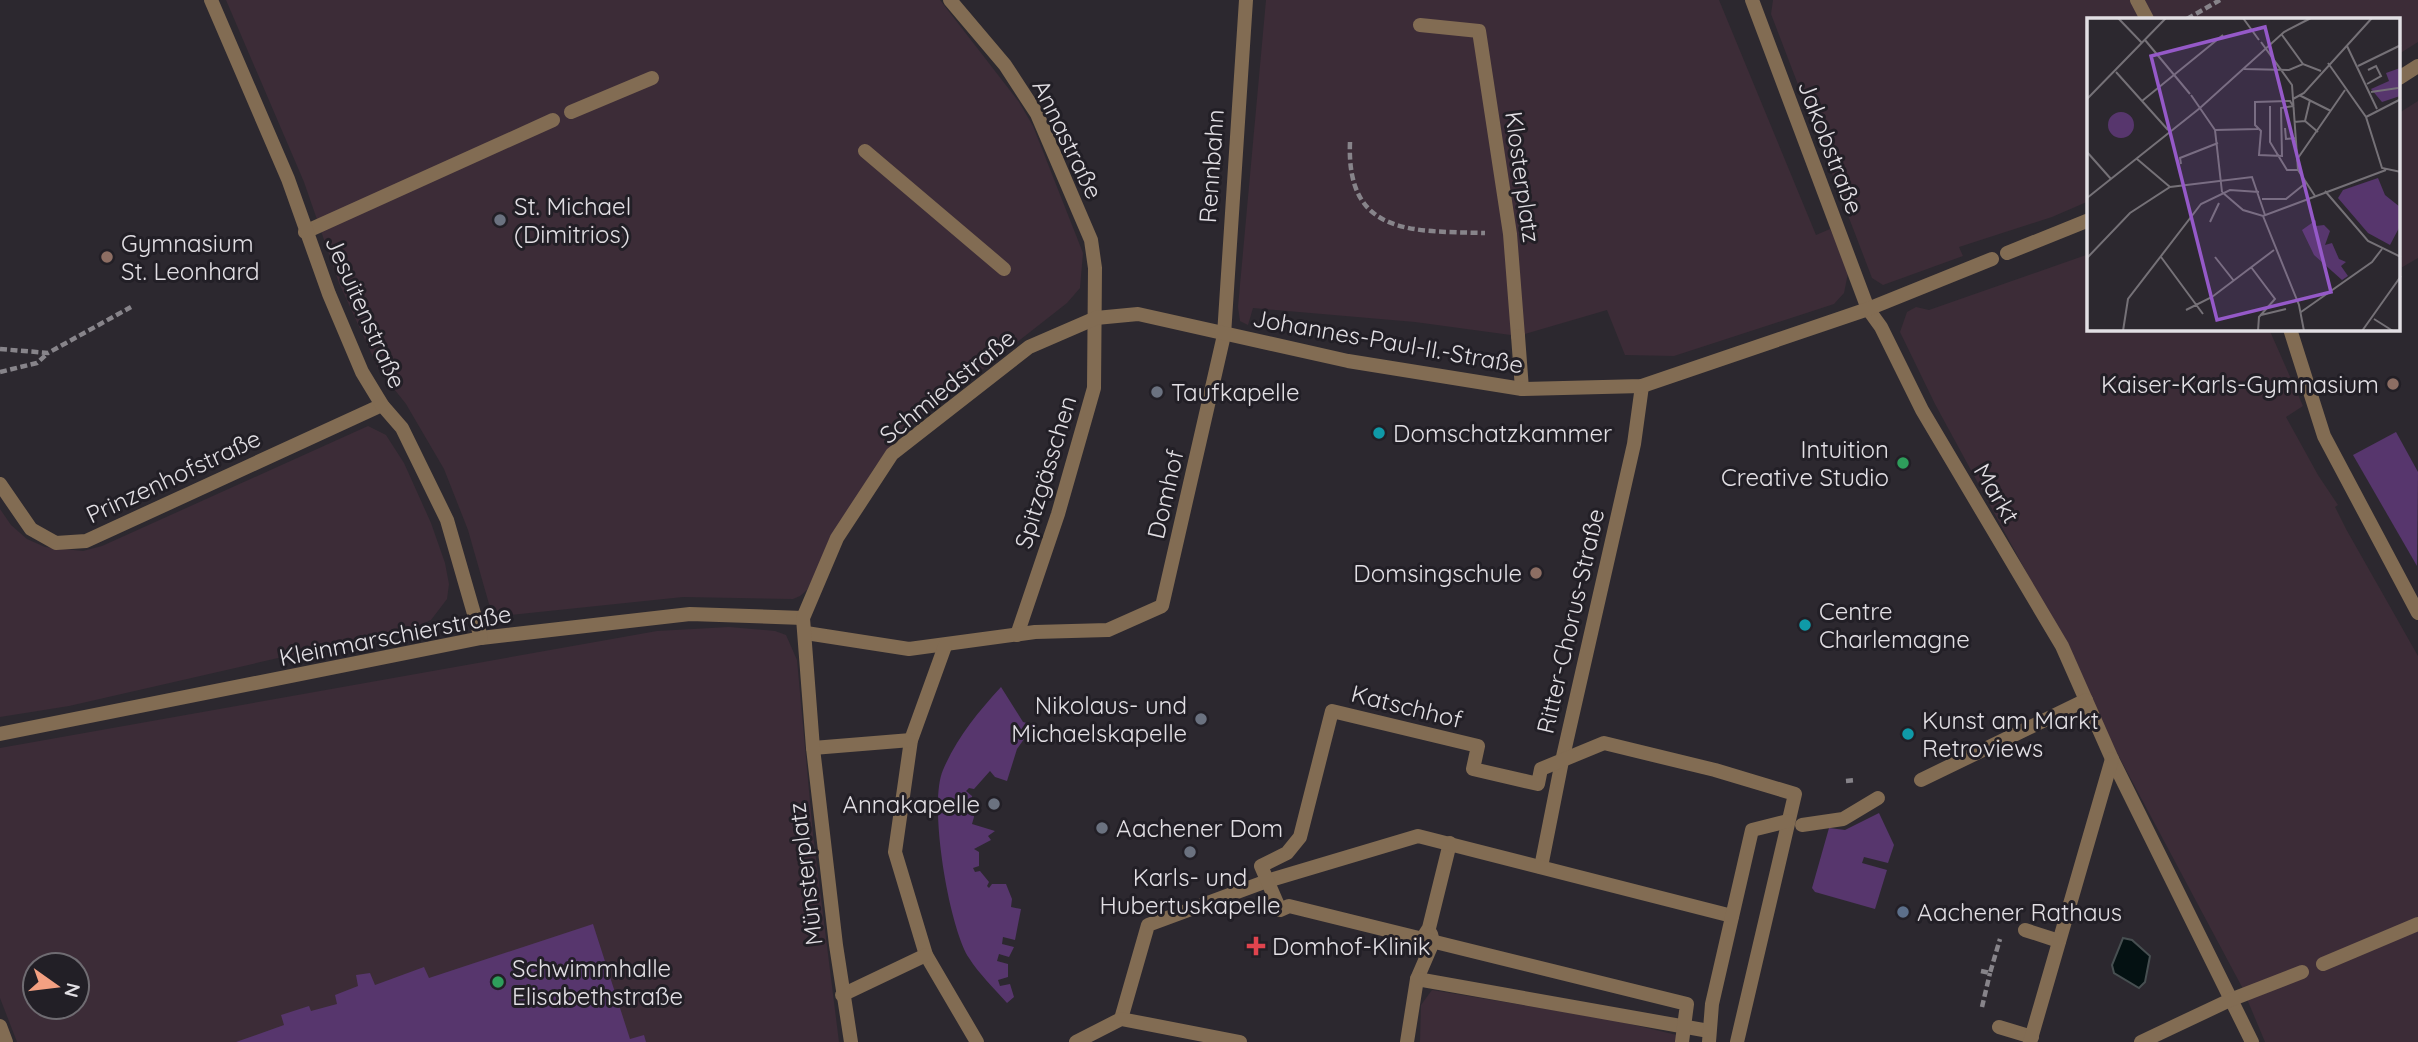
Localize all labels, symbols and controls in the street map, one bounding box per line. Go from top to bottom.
inset map [2087,18,2400,331]
street label: Annastraße [1026,75,1110,203]
street label: Jakobstraße [1792,76,1870,218]
street label: Rennbahn [1192,108,1230,224]
street label: Klosterplatz [1499,109,1547,245]
place label: St. Michael (Dimitrios) [514,191,631,249]
marker: St. Michael (Dimitrios) [492,212,508,228]
place label: Gymnasium St. Leonhard [121,228,260,286]
street label: Jesuitenstraße [319,231,413,393]
marker: Gymnasium St. Leonhard [99,249,115,265]
street label: Johannes-Paul-II.-Straße [1250,302,1526,380]
street label: Schmiedstraße [873,322,1021,450]
place label: Kaiser-Karls-Gymnasium [2101,369,2379,399]
marker: Kaiser-Karls-Gymnasium [2385,376,2401,392]
place label: Taufkapelle [1171,377,1299,407]
marker: Taufkapelle [1149,384,1165,400]
street label: Spitzgässchen [1008,392,1082,552]
place label: Domschatzkammer [1393,418,1612,448]
street label: Prinzenhofstraße [81,422,265,530]
marker: Domschatzkammer [1371,425,1387,441]
place label: Intuition Creative Studio [1721,434,1889,492]
street label: Domhof [1140,446,1190,542]
marker: Intuition Creative Studio [1895,455,1911,471]
street label: Markt [1968,458,2026,528]
street label: Ritter-Chorus-Straße [1530,506,1610,736]
place label: Domsingschule [1353,558,1522,588]
marker: Domsingschule [1528,565,1544,581]
place label: Centre Charlemagne [1819,596,1970,654]
street label: Kleinmarschierstraße [276,598,514,672]
marker: Centre Charlemagne [1797,617,1813,633]
street label: Katschhof [1348,678,1466,734]
place label: Nikolaus- und Michaelskapelle [1011,690,1187,748]
place label: Kunst am Markt Retroviews [1922,705,2099,763]
marker: Nikolaus- und Michaelskapelle [1193,711,1209,727]
marker: Kunst am Markt Retroviews [1900,726,1916,742]
place label: Annakapelle [842,789,980,819]
marker: Annakapelle [986,796,1002,812]
street label: Münsterplatz [781,801,829,947]
place label: Aachener Dom [1116,813,1283,843]
marker: Aachener Dom [1094,820,1110,836]
marker: Karls- und Hubertuskapelle [1182,844,1198,860]
place label: Karls- und Hubertuskapelle [1099,862,1281,920]
place label: Aachener Rathaus [1917,897,2122,927]
marker: Aachener Rathaus [1895,904,1911,920]
place label: Domhof-Klinik [1272,931,1431,961]
marker: Domhof-Klinik [1246,936,1266,956]
north arrow [21,951,91,1021]
place label: Schwimmhalle Elisabethstraße [512,953,683,1011]
marker: Schwimmhalle Elisabethstraße [490,974,506,990]
text: N [59,980,86,1000]

